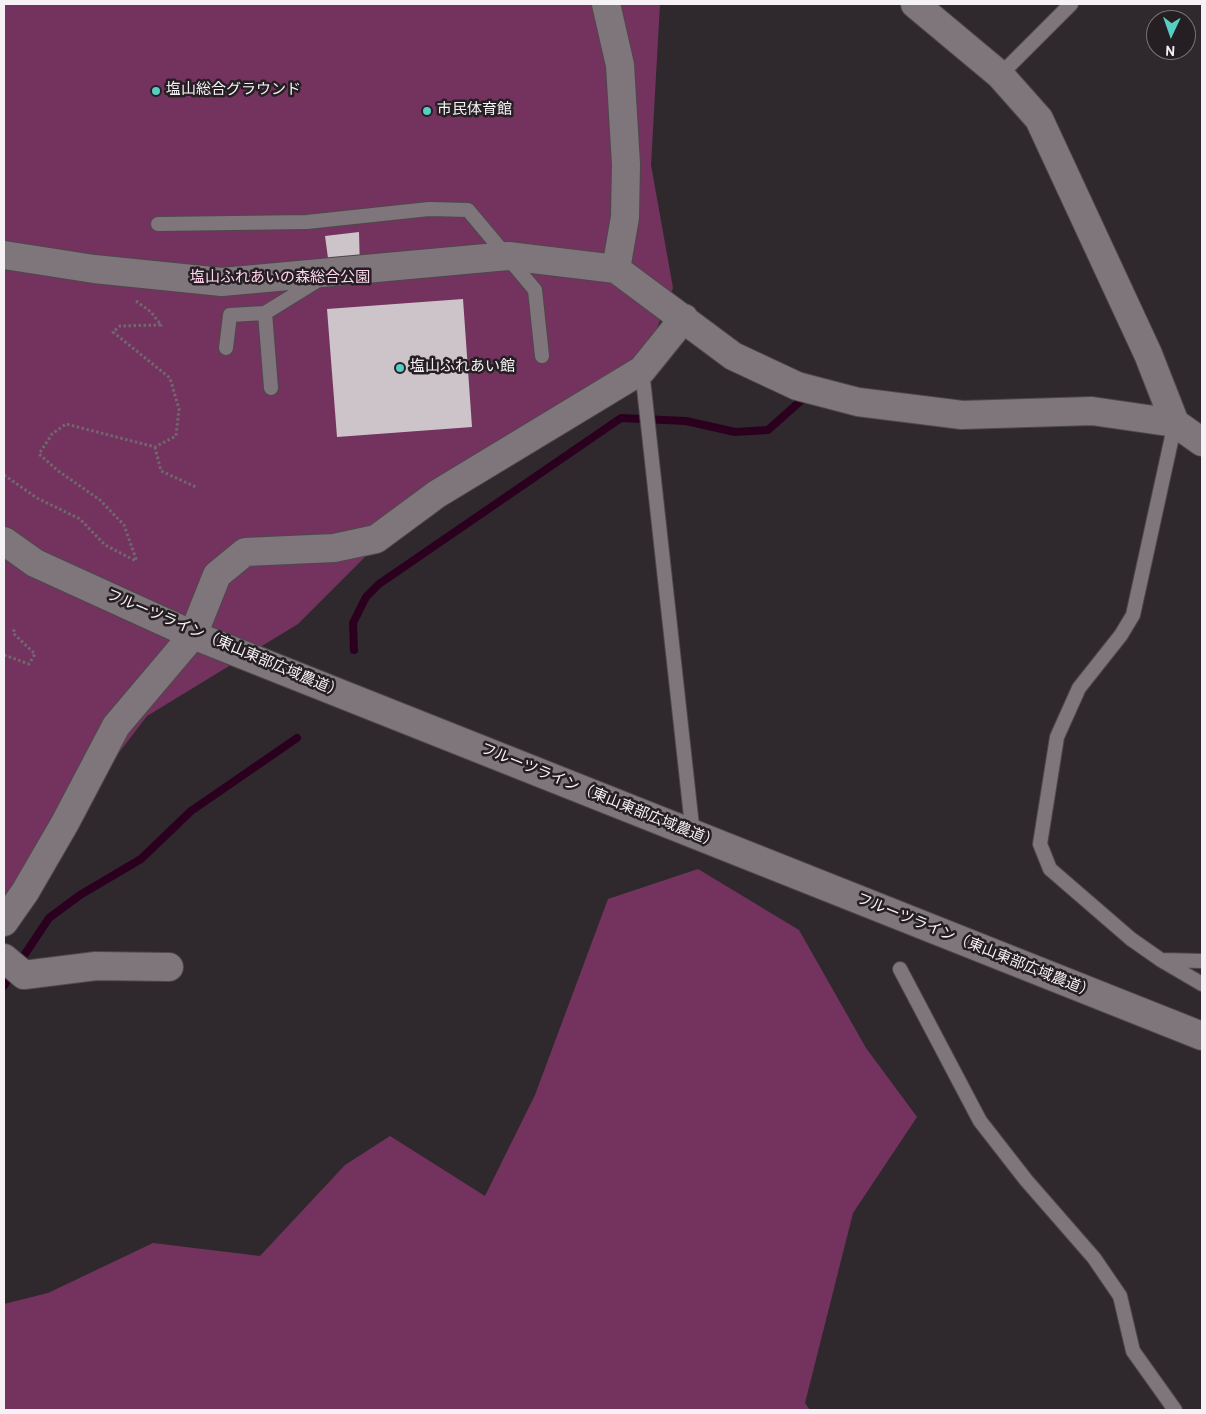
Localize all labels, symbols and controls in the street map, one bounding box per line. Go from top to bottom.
north arrow [1146,10,1196,60]
text: N [1165,41,1176,58]
place label: 塩山総合グラウンド [166,82,301,100]
marker: 塩山総合グラウンド [150,85,162,97]
place label: 市民体育館 [437,102,512,120]
marker: 市民体育館 [421,105,433,117]
park label: 塩山ふれあいの森総合公園 [190,270,370,288]
place label: 塩山ふれあい館 [410,359,515,377]
marker: 塩山ふれあい館 [394,362,406,374]
street label: フルーツライン（東山東部広域農道） [103,587,345,703]
street label: フルーツライン（東山東部広域農道） [477,741,721,853]
street label: フルーツライン（東山東部広域農道） [853,891,1097,1003]

